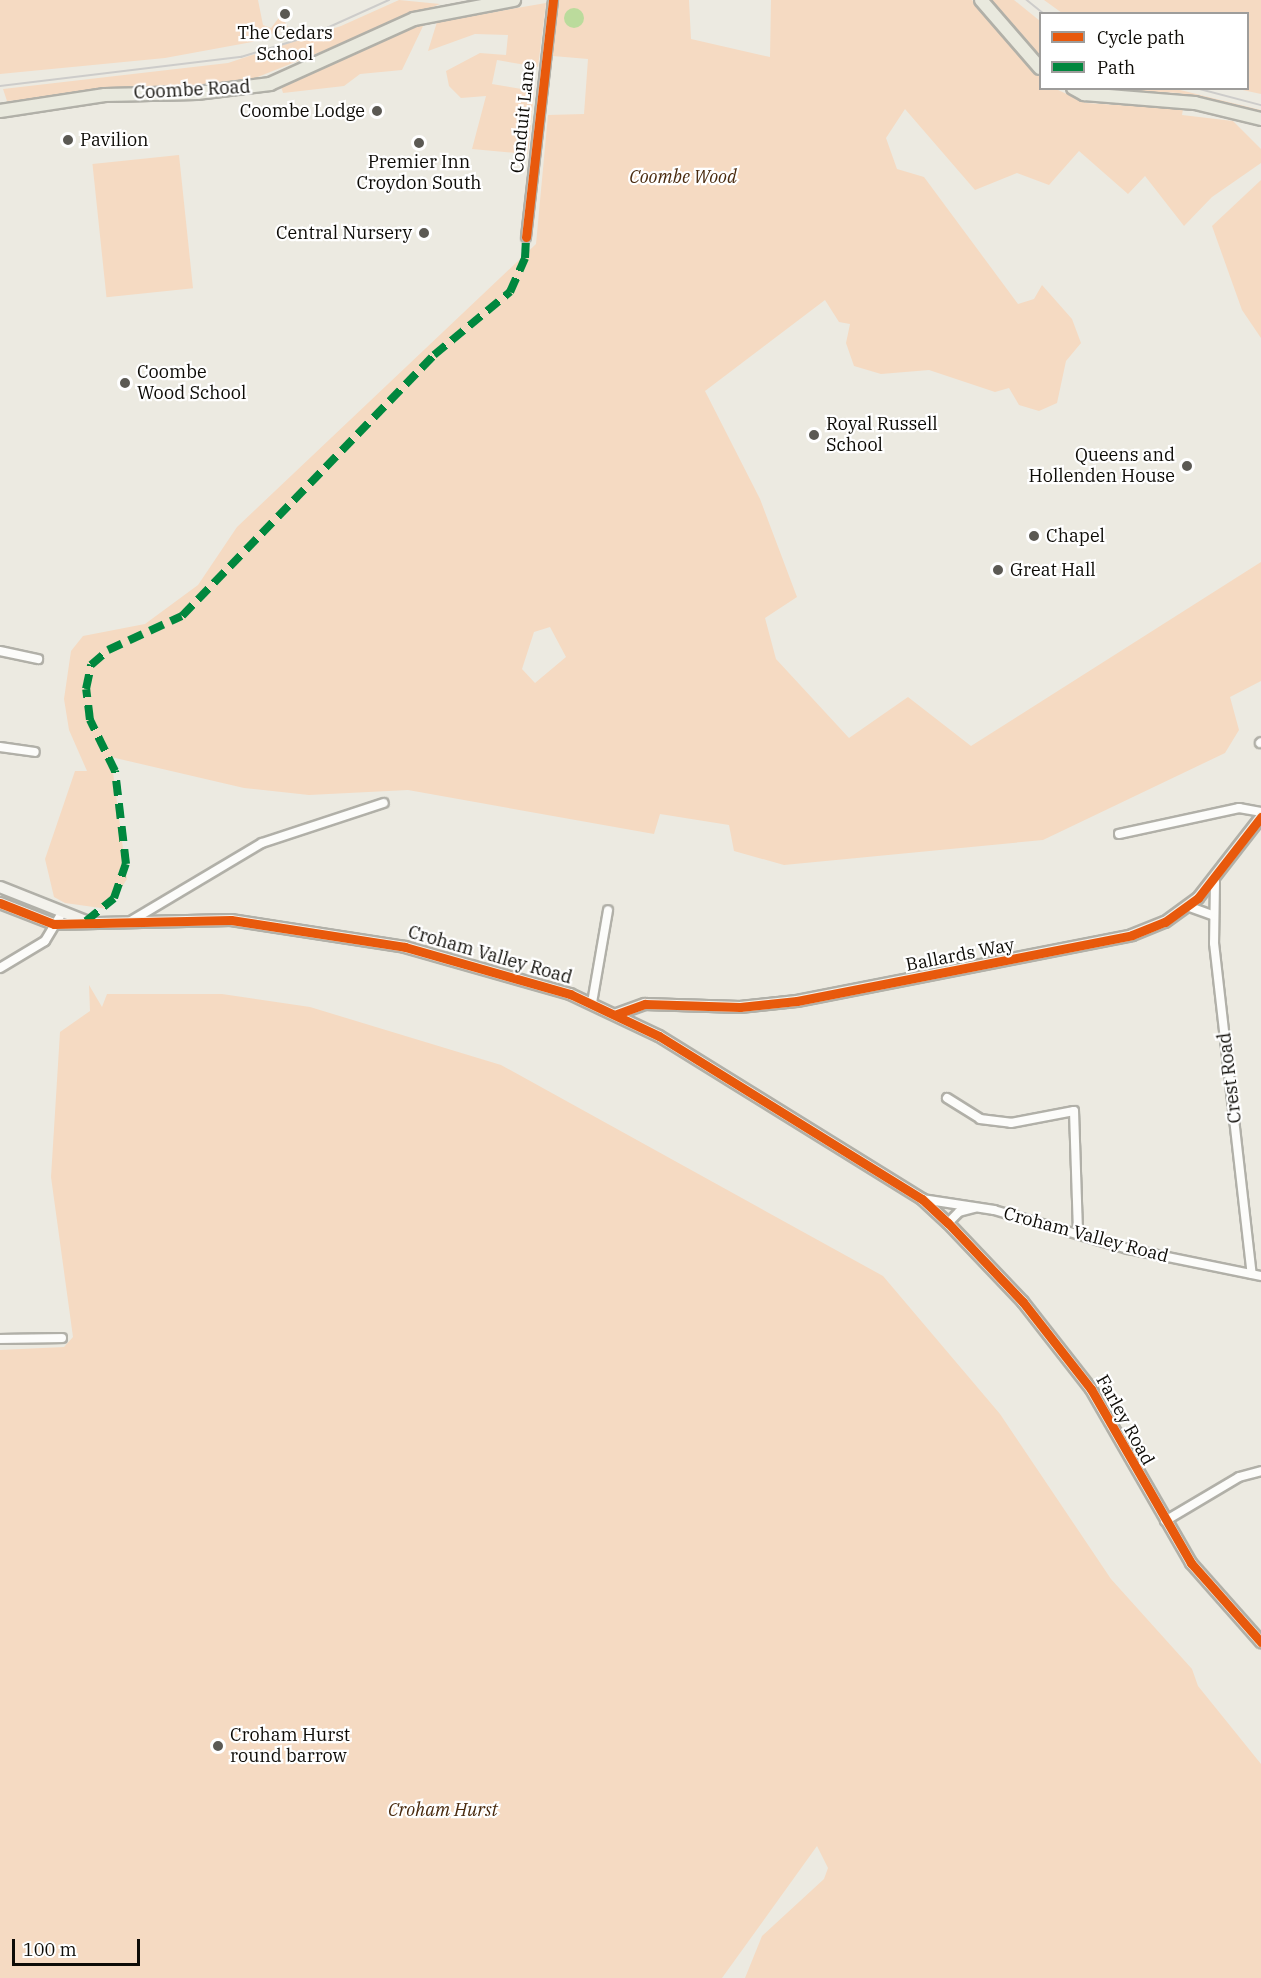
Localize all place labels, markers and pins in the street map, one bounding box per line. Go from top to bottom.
marker: The Cedars School [278,7,292,21]
place label: The Cedars School [237,23,333,66]
place label: Coombe Lodge [240,100,365,122]
marker: Coombe Lodge [370,104,384,118]
place label: Pavilion [80,129,149,151]
marker: Pavilion [61,133,75,147]
marker: Premier Inn Croydon South [412,136,426,150]
place label: Premier Inn Croydon South [356,152,482,195]
place label: Central Nursery [276,222,412,244]
marker: Central Nursery [417,226,431,240]
place label: Coombe Wood School [137,362,246,404]
marker: Coombe Wood School [118,376,132,390]
place label: Royal Russell School [826,414,938,456]
marker: Royal Russell School [807,428,821,442]
place label: Queens and Hollenden House [1029,445,1175,488]
marker: Queens and Hollenden House [1180,459,1194,473]
place label: Chapel [1046,525,1105,547]
marker: Chapel [1027,529,1041,543]
place label: Great Hall [1010,559,1096,581]
marker: Great Hall [991,563,1005,577]
place label: Croham Hurst round barrow [230,1725,350,1768]
marker: Croham Hurst round barrow [211,1739,225,1753]

